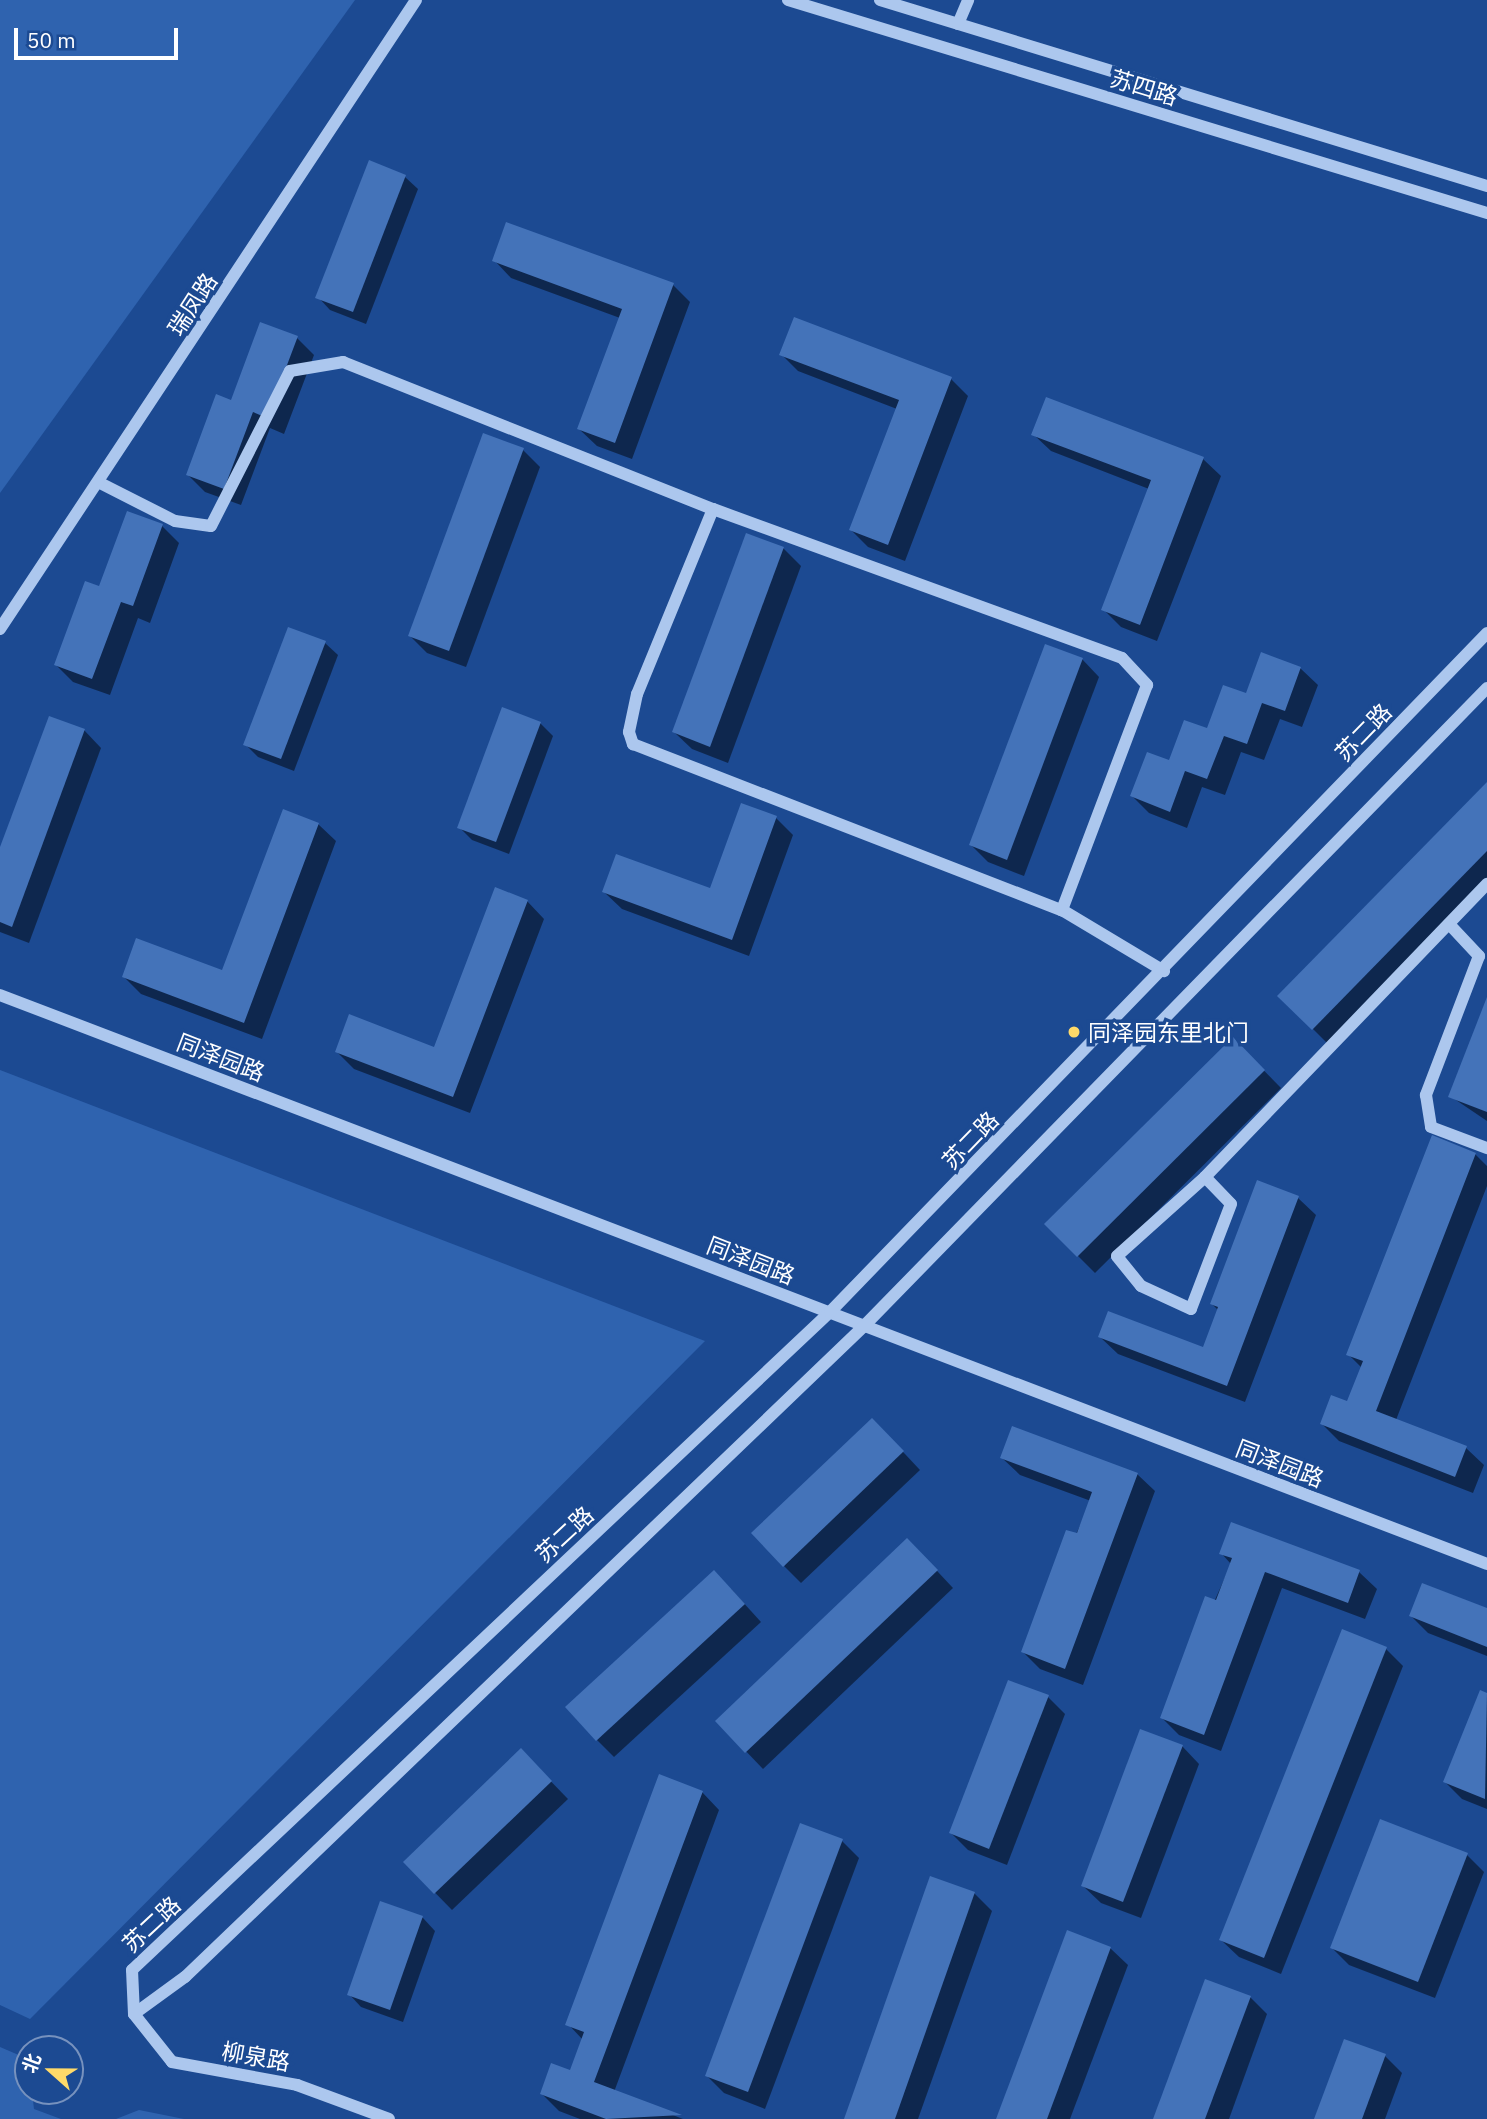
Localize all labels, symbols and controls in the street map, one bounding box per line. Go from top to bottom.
scale bar [18,14,182,58]
text: 50 m [27,26,76,54]
street label: 苏四路 [1107,64,1181,110]
street label: 瑞凤路 [162,268,222,340]
street label: 苏二路 [1329,698,1397,766]
place label: 同泽园东里北门 [1088,1018,1249,1046]
marker: 同泽园东里北门 [1066,1024,1082,1040]
street label: 同泽园路 [173,1028,269,1086]
street label: 苏二路 [936,1106,1004,1174]
street label: 同泽园路 [703,1231,799,1289]
street label: 同泽园路 [1232,1434,1328,1492]
street label: 苏二路 [529,1500,599,1568]
street label: 苏二路 [116,1890,186,1958]
north arrow [14,2035,84,2105]
street label: 柳泉路 [220,2036,292,2076]
text: 北 [17,2050,46,2076]

